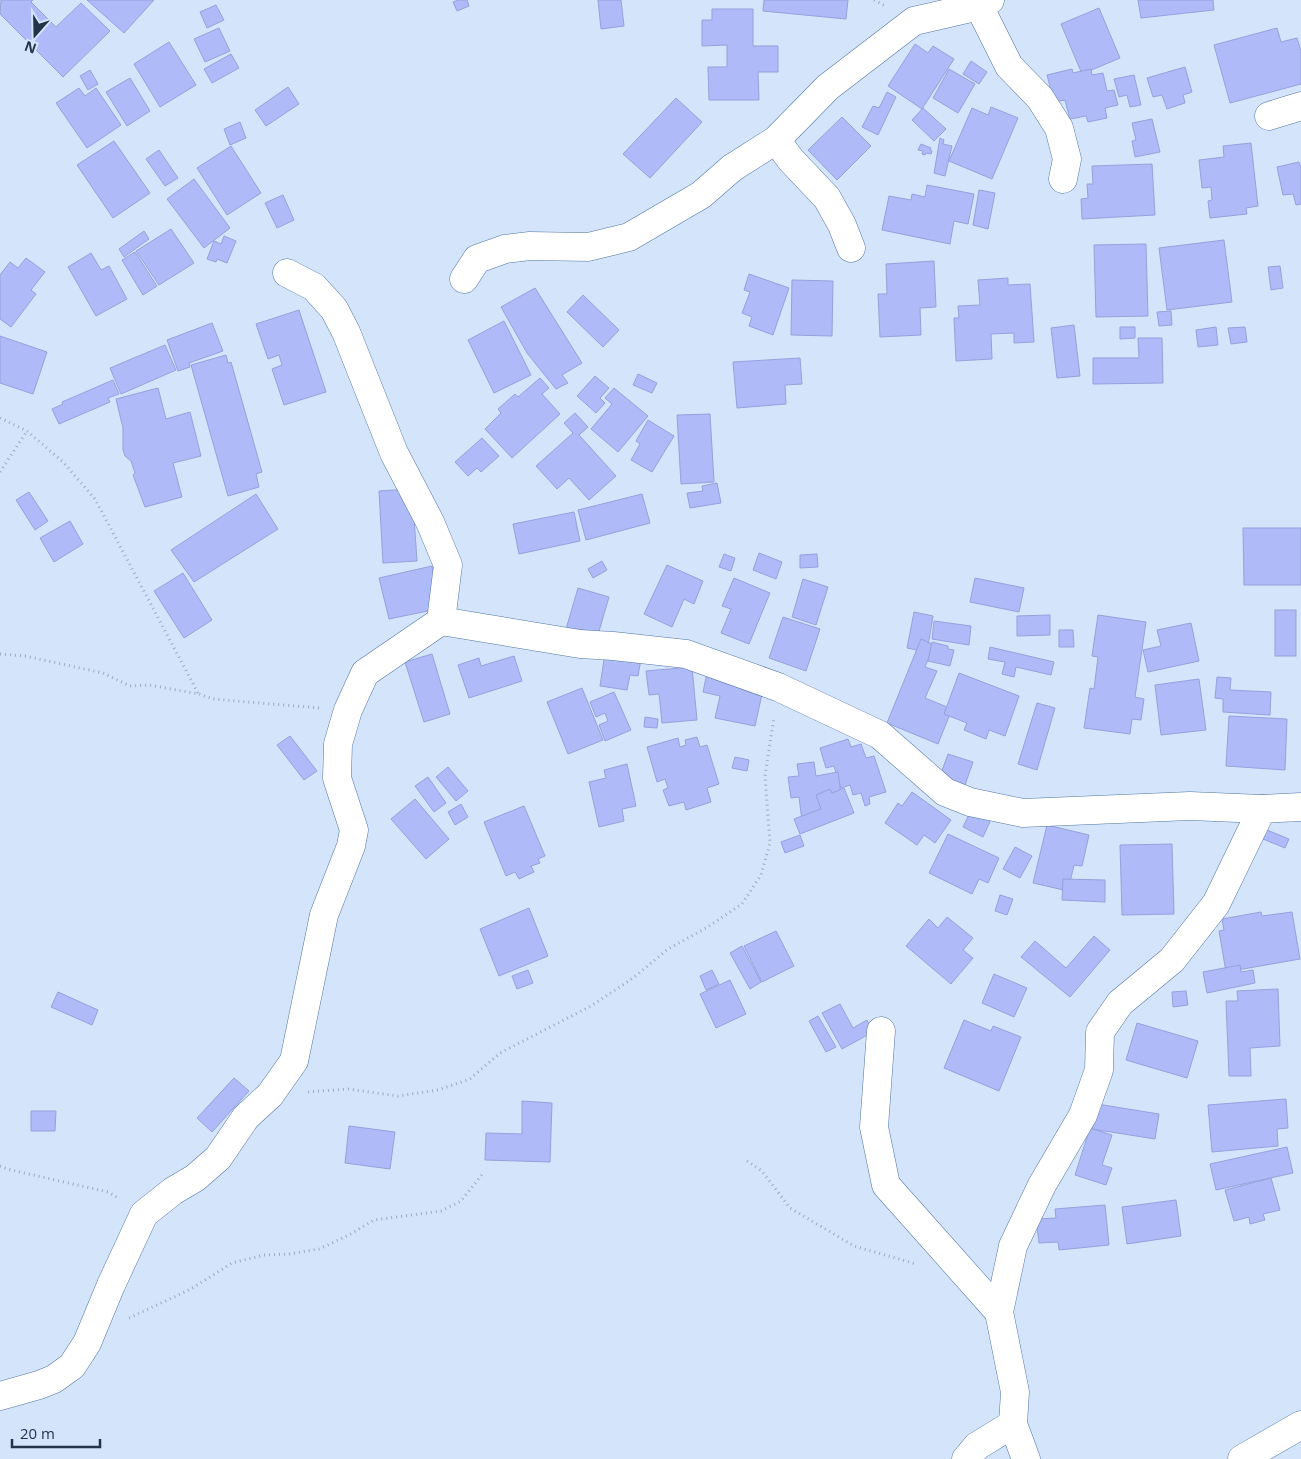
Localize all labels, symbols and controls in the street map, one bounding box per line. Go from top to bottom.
north arrow [10,10,60,60]
text: N [22,37,39,59]
scale bar [12,1416,100,1448]
text: 20 m [20,1423,55,1443]

